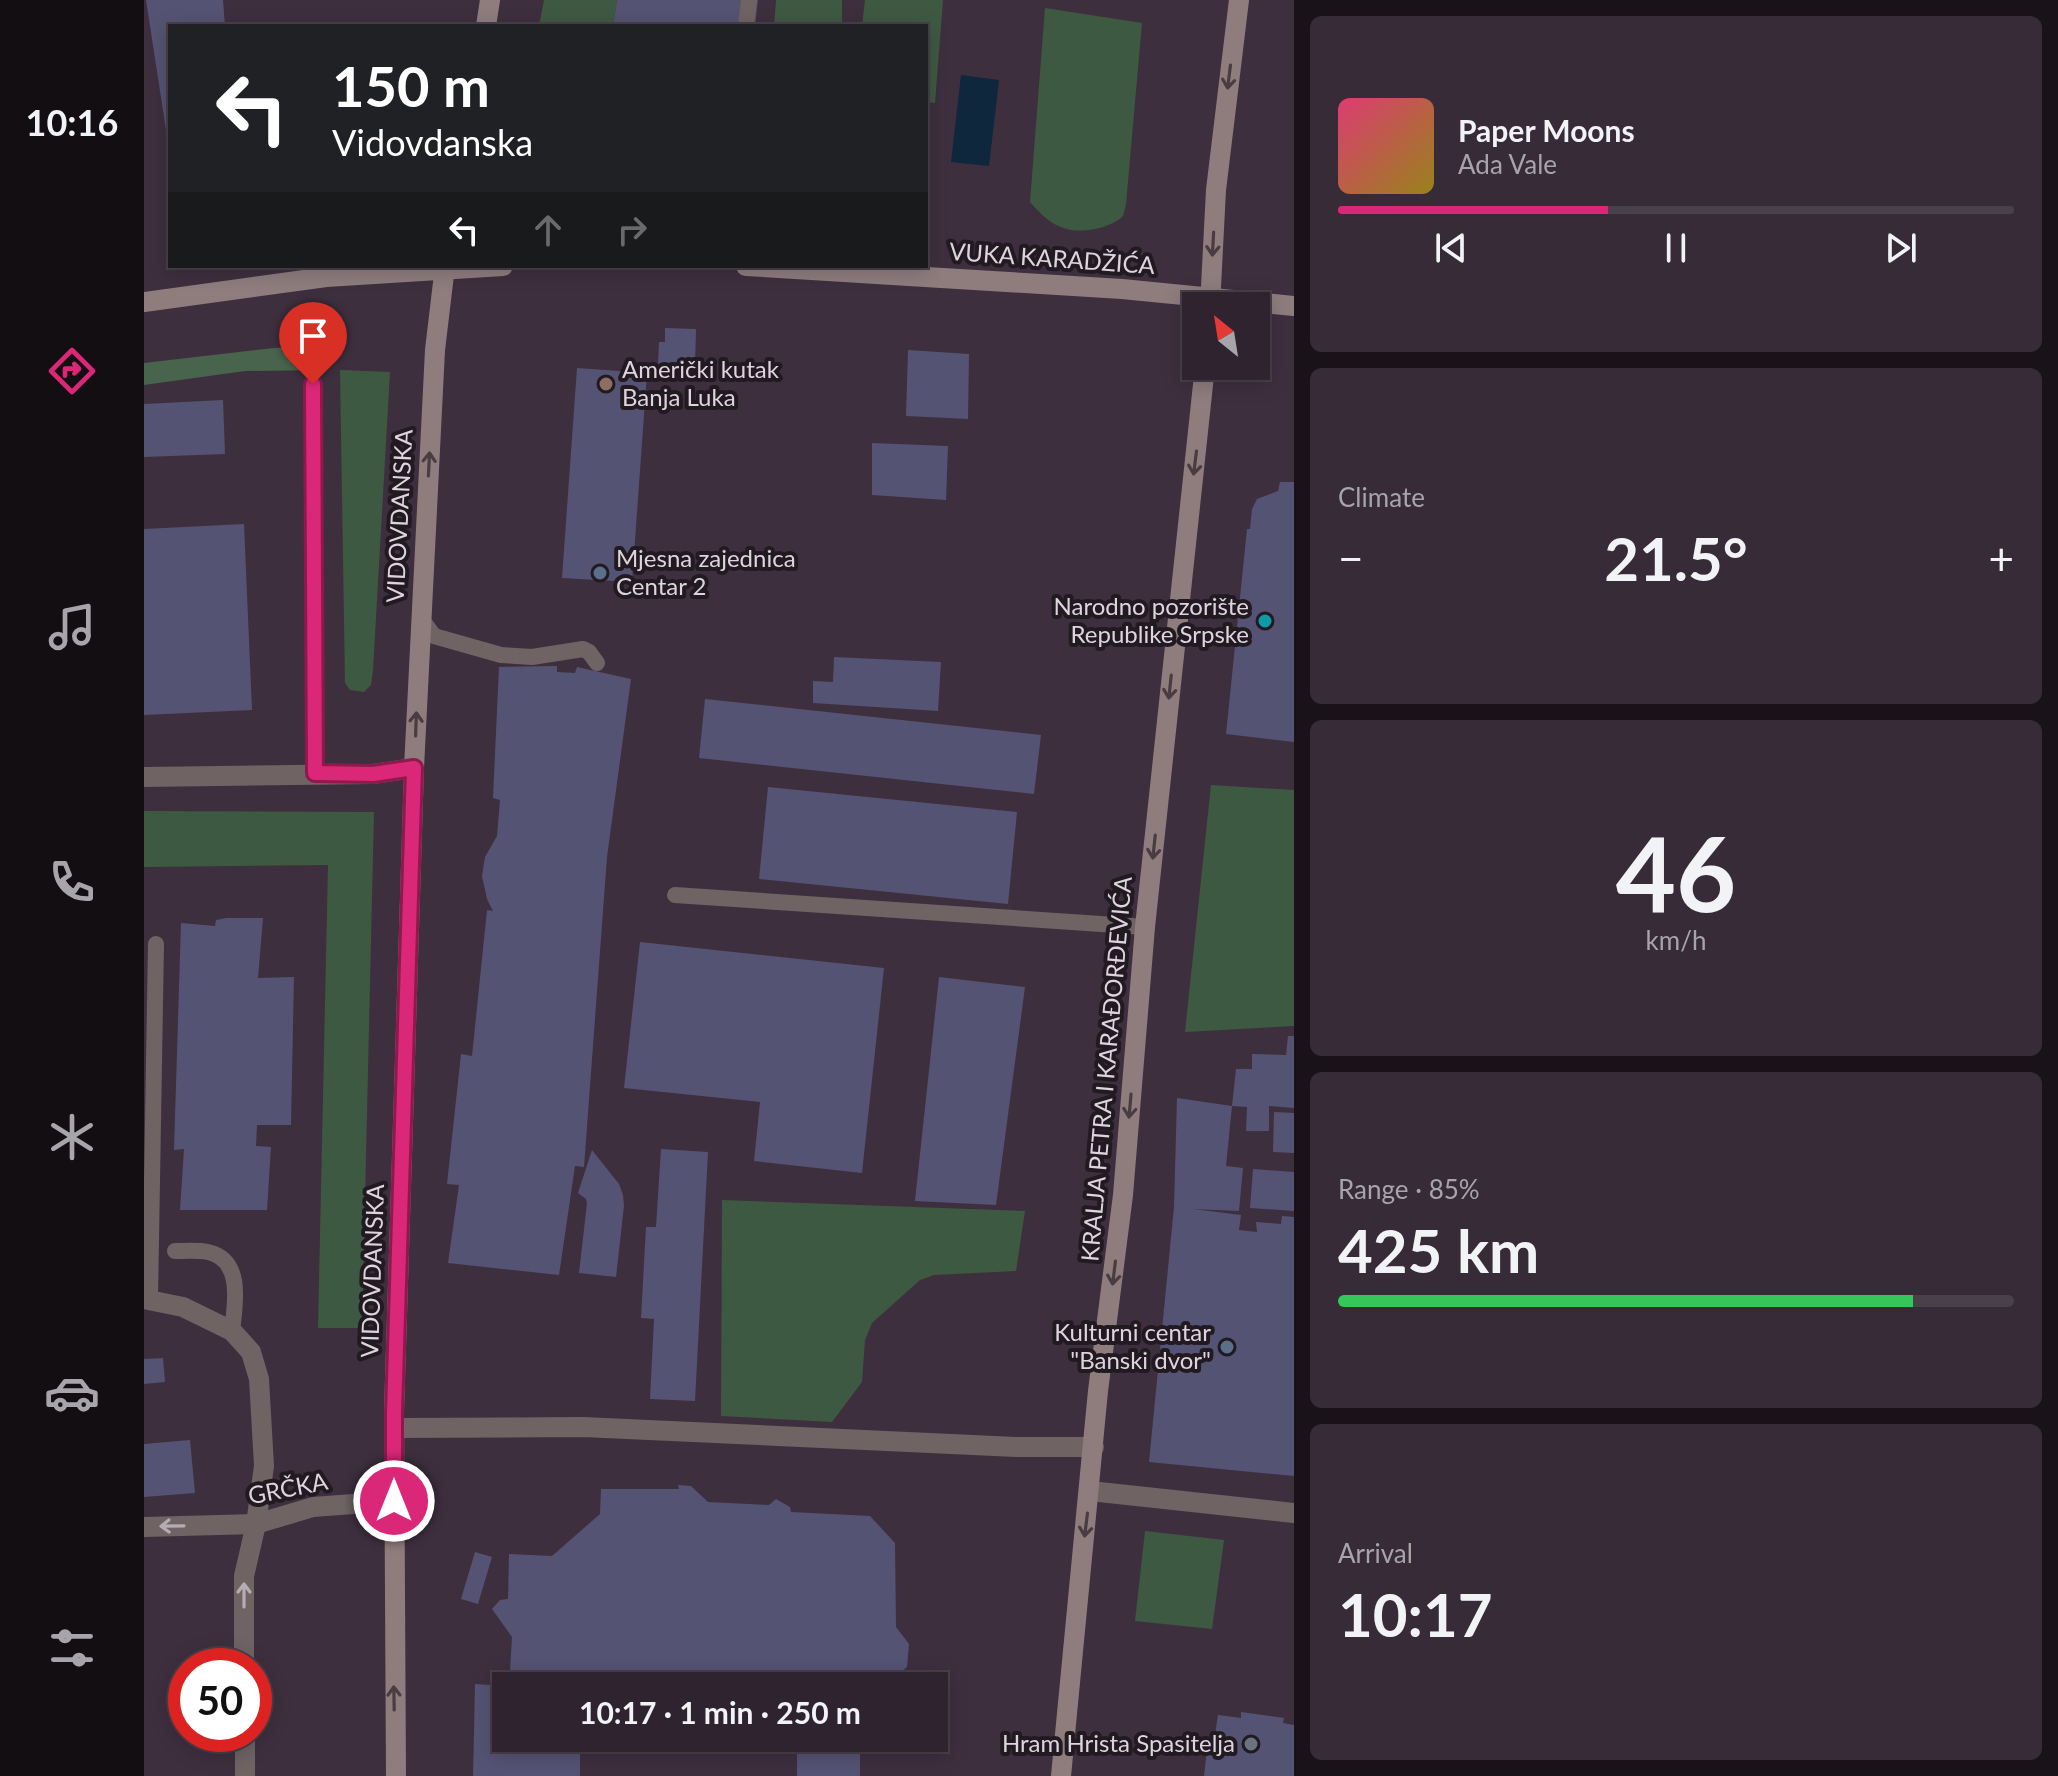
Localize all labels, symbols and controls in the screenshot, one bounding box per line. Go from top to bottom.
text: 150 m [332,52,490,119]
icon: left [200,56,304,160]
one-way arrow [1222,64,1237,90]
text: 10:16 [26,100,118,144]
text: Paper Moons [1458,112,1635,148]
text: Vidovdanska [332,120,533,164]
text: Ada Vale [1458,148,1557,180]
icon: left [442,208,486,252]
icon: ahead [526,208,570,252]
icon: right [610,208,654,252]
icon: previous [1429,226,1473,270]
icon: pause [1654,226,1698,270]
icon: next [1879,226,1923,270]
one-way arrow [1205,230,1220,257]
street label: VUKA KARADŽIĆA [948,236,1157,279]
north arrow [1182,292,1270,380]
map controls [1182,292,1270,380]
pin [279,302,347,384]
icon: arrive [291,314,335,358]
icon: directions [44,343,100,399]
place label: Američki kutak Banja Luka [622,354,780,411]
marker: Američki kutak Banja Luka [597,375,615,393]
street label: VIDOVDANSKA [379,428,418,603]
one-way arrow [1187,449,1202,476]
one-way arrow [422,451,437,478]
text: Climate [1338,481,1425,513]
text: 21.5° [1604,522,1748,594]
text: − [1338,532,1364,584]
text: + [1988,532,2014,584]
place label: Mjesna zajednica Centar 2 [616,543,796,600]
marker: Mjesna zajednica Centar 2 [591,564,609,582]
place label: Narodno pozorište Republike Srpske [1054,591,1249,648]
icon: music [44,599,100,655]
marker: Narodno pozorište Republike Srpske [1256,612,1274,630]
one-way arrow [1163,673,1178,700]
one-way arrow [408,711,423,738]
text: 46 [1616,809,1736,934]
one-way arrow [1146,833,1161,860]
icon: phone [44,854,100,910]
street label: KRALJA PETRA I KARAĐORĐEVIĆA [1074,874,1137,1263]
text: km/h [1646,924,1706,956]
one-way arrow [1122,1092,1137,1119]
icon: climate [44,1109,100,1165]
text: Range · 85% [1338,1173,1480,1205]
street label: VIDOVDANSKA [354,1183,389,1358]
text: 425 km [1338,1214,1539,1286]
one-way arrow [1106,1259,1121,1286]
place label: Kulturni centar "Banski dvor" [1054,1317,1211,1374]
marker: Kulturni centar "Banski dvor" [1218,1338,1236,1356]
icon: car [44,1365,100,1421]
position arrow [352,1459,436,1543]
street label: GRČKA [245,1465,331,1509]
one-way arrow [1078,1511,1093,1538]
one-way arrow [159,1519,186,1534]
text: Arrival [1338,1537,1413,1569]
text: 10:17 [1338,1578,1493,1650]
one-way arrow [236,1582,252,1609]
icon: filters [44,1620,100,1676]
speed limit sign: 50 [168,1648,272,1752]
one-way arrow [387,1685,402,1712]
text: 10:17 · 1 min · 250 m [579,1694,861,1730]
place label: Hram Hrista Spasitelja [1002,1728,1235,1757]
marker: Hram Hrista Spasitelja [1242,1735,1260,1753]

